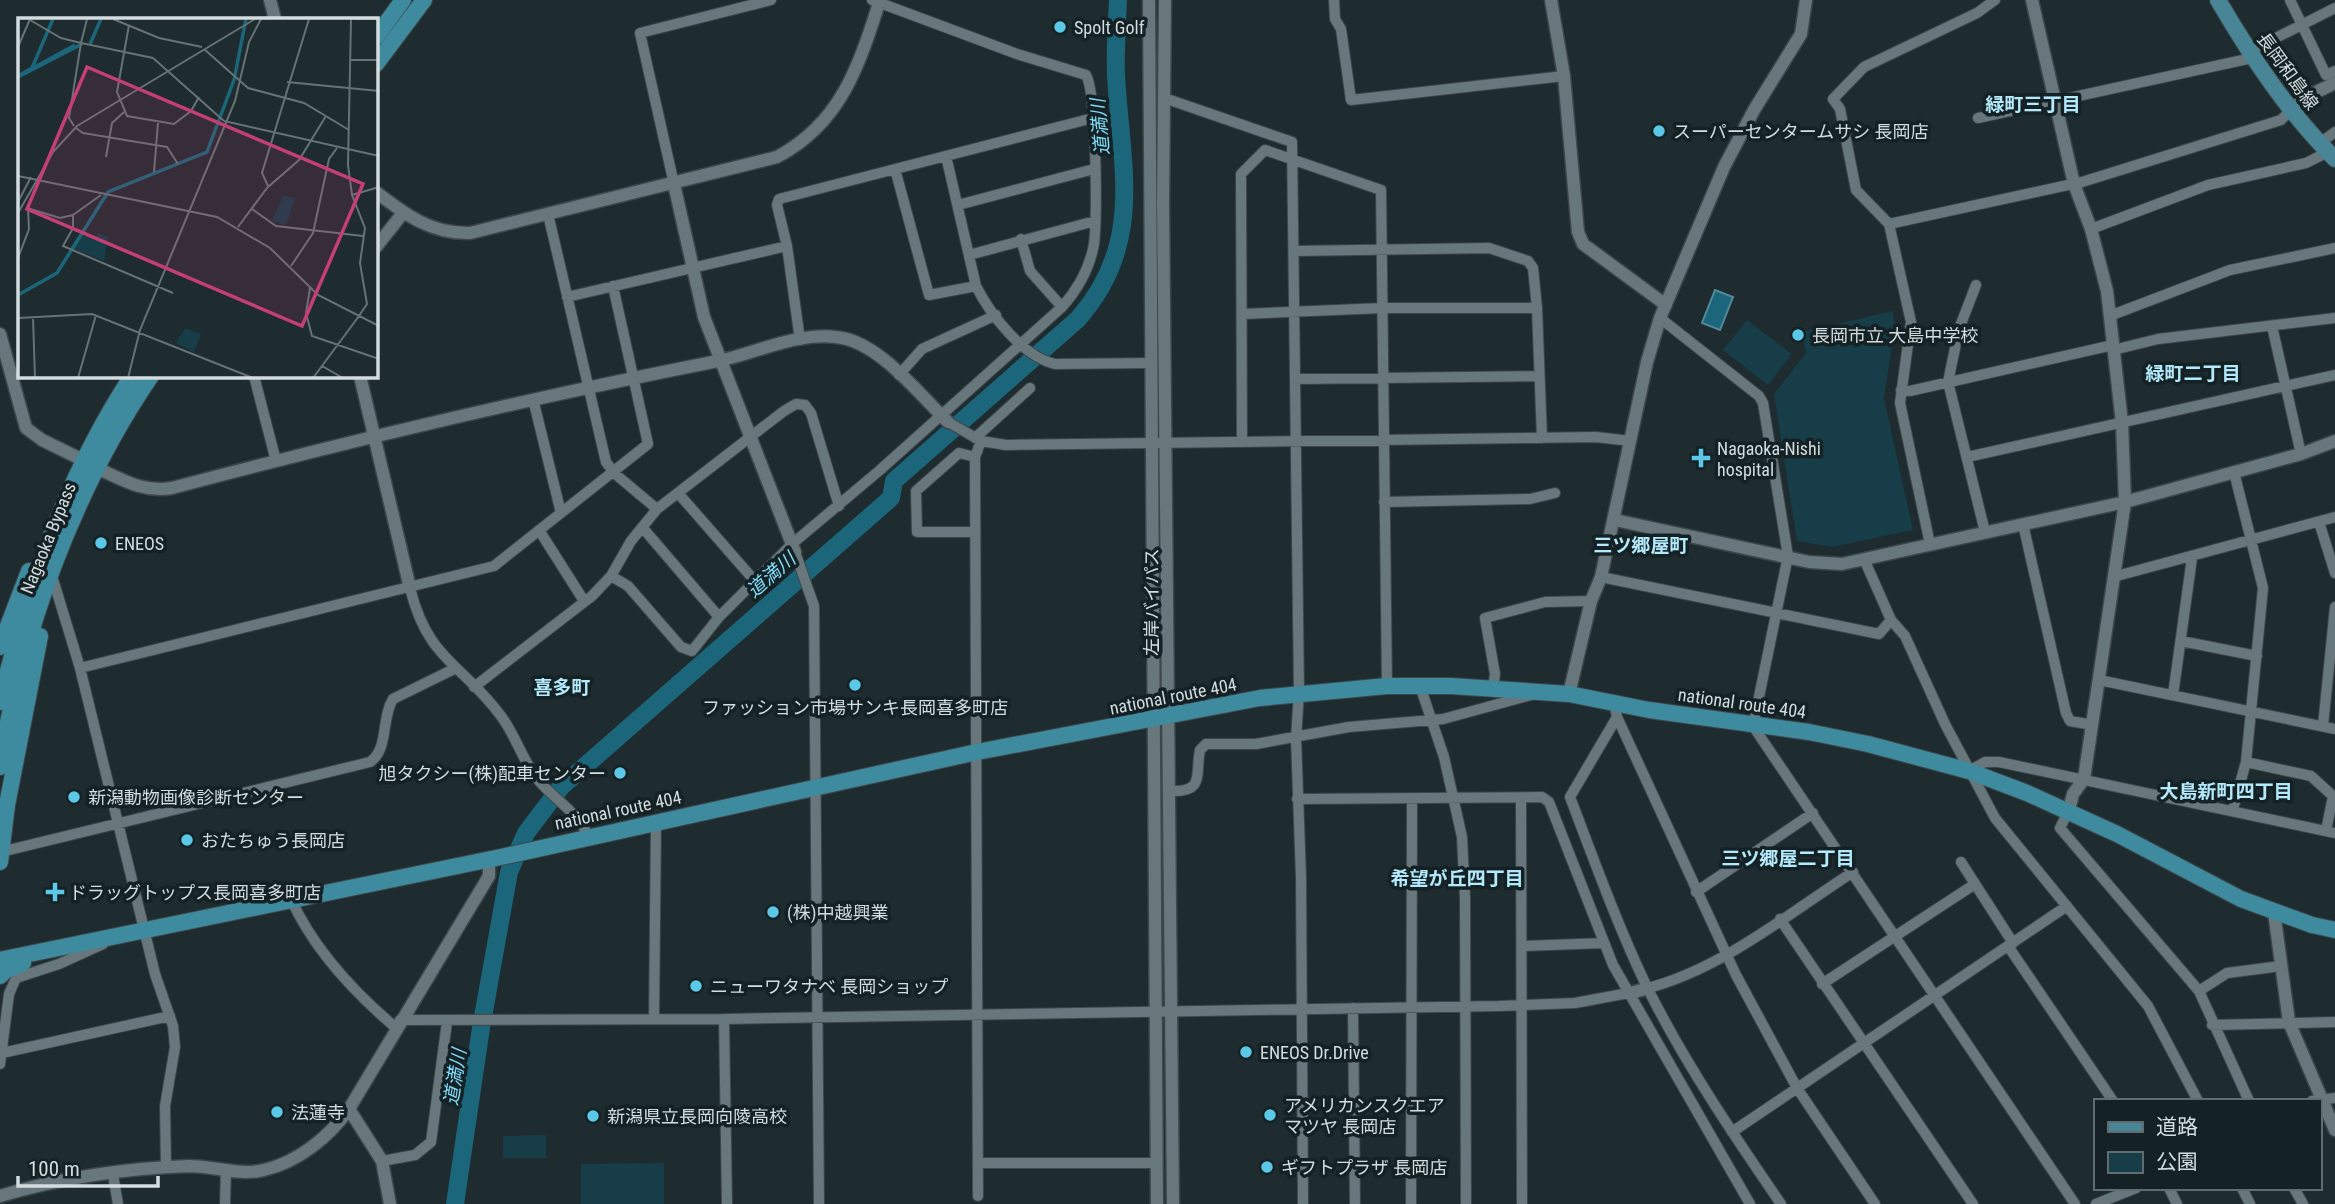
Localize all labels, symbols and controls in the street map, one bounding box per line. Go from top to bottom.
place label: Spolt Golf [1074,17,1145,38]
inset map [18,18,378,378]
marker: Spolt Golf [1052,19,1068,35]
street label: 長岡和島線 [2253,28,2323,114]
district label: 緑町三丁目 [1985,93,2081,116]
water label: 道満川 [1086,96,1114,156]
place label: スーパーセンタームサシ 長岡店 [1673,121,1928,142]
marker: スーパーセンタームサシ 長岡店 [1651,123,1667,139]
place label: 長岡市立 大島中学校 [1812,325,1978,346]
marker: 長岡市立 大島中学校 [1790,327,1806,343]
district label: 緑町二丁目 [2145,362,2241,385]
place label: Nagaoka-Nishi hospital [1717,438,1821,480]
marker: Nagaoka-Nishi hospital [1691,448,1711,468]
street label: Nagaoka Bypass [16,479,80,597]
place label: ENEOS [115,533,164,554]
district label: 三ツ郷屋町 [1593,534,1689,557]
marker: ENEOS [93,535,109,551]
water label: 道満川 [742,546,802,602]
street label: 左岸バイパス [1141,548,1162,656]
street label: national route 404 [1108,673,1238,719]
district label: 喜多町 [533,676,591,699]
marker: ファッション市場サンキ長岡喜多町店 [847,677,863,693]
street label: national route 404 [1677,684,1807,722]
place label: ファッション市場サンキ長岡喜多町店 [702,697,1008,718]
place label: 旭タクシー(株)配車センター [379,763,606,785]
marker: 旭タクシー(株)配車センター [612,765,628,781]
district label: 大島新町四丁目 [2159,780,2293,803]
street label: national route 404 [553,786,683,834]
place label: 新潟動物画像診断センター [88,787,304,808]
marker: 新潟動物画像診断センター [66,789,82,805]
place label: おたちゅう長岡店 [201,830,345,851]
marker: おたちゅう長岡店 [179,832,195,848]
district label: 三ツ郷屋二丁目 [1721,847,1855,870]
district label: 希望が丘四丁目 [1390,867,1524,890]
place label: ドラッグトップス長岡喜多町店 [69,882,321,903]
marker: ドラッグトップス長岡喜多町店 [47,884,63,900]
place label: (株)中越興業 [787,902,888,924]
marker: (株)中越興業 [765,904,781,920]
place label: ニューワタナベ 長岡ショップ [710,976,948,997]
marker: ニューワタナベ 長岡ショップ [688,978,704,994]
place label: ENEOS Dr.Drive [1260,1042,1369,1063]
marker: ENEOS Dr.Drive [1238,1044,1254,1060]
water label: 道満川 [439,1045,471,1107]
place label: アメリカンスクエア マツヤ 長岡店 [1284,1095,1445,1137]
legend [2094,1099,2321,1190]
place label: 法蓮寺 [291,1102,345,1123]
marker: 法蓮寺 [269,1104,285,1120]
place label: 新潟県立長岡向陵高校 [607,1106,787,1127]
marker: アメリカンスクエア マツヤ 長岡店 [1262,1107,1278,1123]
marker: 新潟県立長岡向陵高校 [585,1108,601,1124]
text: 道路 [2156,1115,2198,1139]
scale bar [18,1144,158,1188]
text: 公園 [2156,1150,2198,1174]
text: 100 m [28,1157,80,1181]
place label: ギフトプラザ 長岡店 [1281,1157,1447,1178]
marker: ギフトプラザ 長岡店 [1259,1159,1275,1175]

